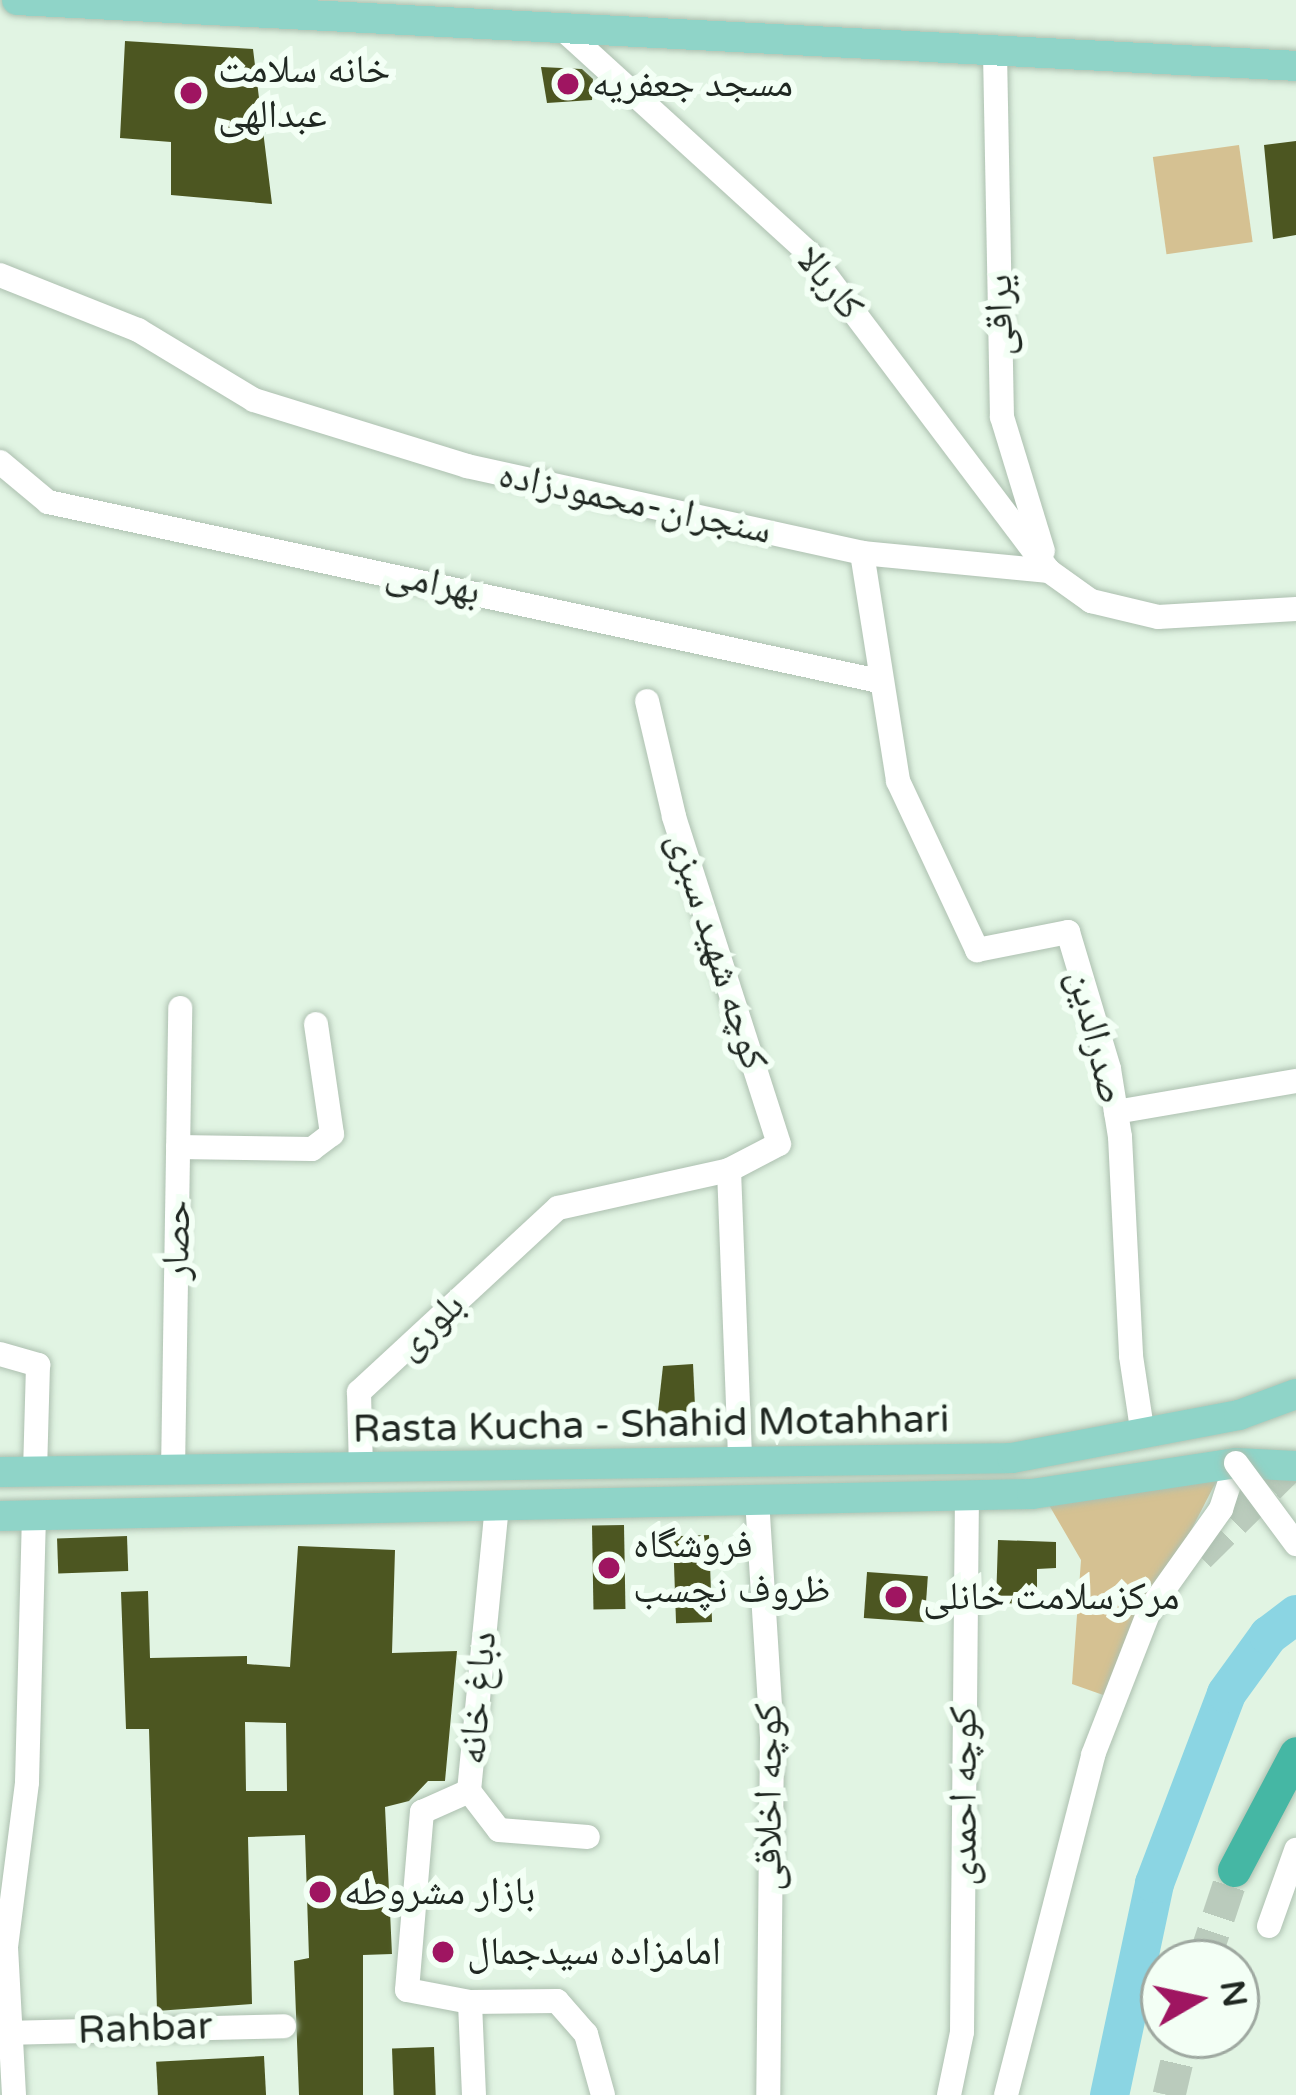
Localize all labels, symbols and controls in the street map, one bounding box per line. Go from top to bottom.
place label: خانه سلامت عبدالهی [218,48,390,139]
place label: مسجد جعفریه [592,61,793,107]
marker: مسجد جعفریه [555,71,581,97]
marker: خانه سلامت عبدالهی [175,77,207,109]
street label: کاربالا [785,236,873,330]
street label: یراقی [976,274,1024,356]
street label: سنجران-محمودزاده [494,451,776,555]
street label: بهرامی [382,550,484,616]
street label: کوچه شهید سبزی [657,826,777,1076]
street label: صدرالدین [1057,965,1135,1109]
street label: حصار [153,1200,201,1280]
street label: بلوری [386,1282,474,1370]
street label: Rasta Kucha - Shahid Motahhari [352,1396,950,1454]
place label: فروشگاه ظروف نچسب [633,1523,830,1614]
marker: فروشگاه ظروف نچسب [596,1555,622,1581]
place label: مرکزسلامت خانلی [923,1574,1179,1620]
marker: مرکزسلامت خانلی [880,1581,912,1613]
street label: دباغ خانه [449,1629,507,1767]
street label: کوچه اخلاقی [746,1703,792,1891]
street label: کوچه احمدی [941,1706,987,1886]
place label: بازار مشروطه [344,1869,535,1915]
marker: بازار مشروطه [307,1879,333,1905]
place label: امامزاده سیدجمال [467,1929,721,1975]
marker: امامزاده سیدجمال [430,1939,456,1965]
north arrow [1140,1939,1260,2059]
text: N [1212,1978,1254,2010]
street label: Rahbar [77,2003,213,2055]

